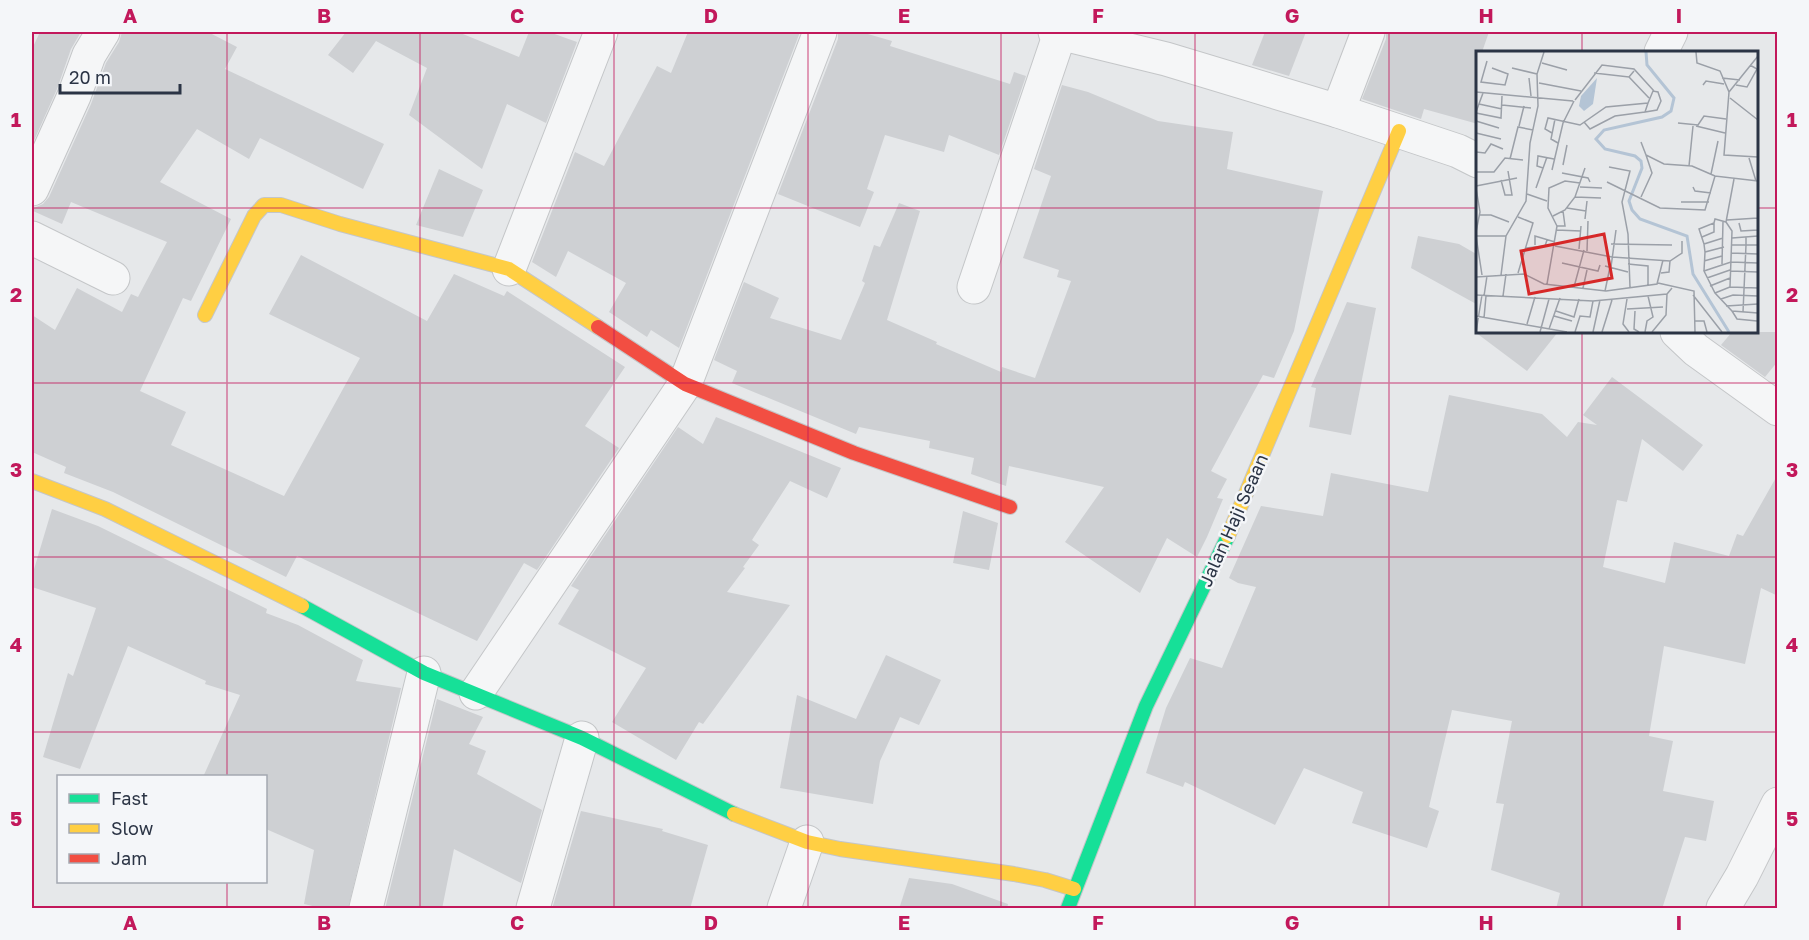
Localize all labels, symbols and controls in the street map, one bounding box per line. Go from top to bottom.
text: A [123,3,137,27]
text: B [317,3,331,27]
text: C [510,3,524,27]
text: D [704,3,718,27]
text: E [898,3,910,27]
text: F [1092,3,1104,27]
text: G [1285,3,1299,27]
text: H [1478,3,1494,27]
text: I [1676,3,1682,27]
inset map [1476,51,1758,333]
scale bar [60,57,180,95]
text: 20 m [69,66,111,88]
text: 1 [11,107,21,131]
text: 1 [1787,107,1797,131]
text: 2 [10,282,22,306]
text: 2 [1786,282,1798,306]
street label: Jalan Haji Seaan [1194,450,1272,590]
text: 3 [10,457,22,481]
text: 3 [1786,457,1798,481]
text: 4 [10,632,22,656]
text: 4 [1786,632,1798,656]
legend [57,775,267,883]
text: Fast [111,787,148,809]
text: 5 [10,806,22,830]
text: 5 [1786,806,1798,830]
text: Slow [111,817,154,839]
text: Jam [111,847,147,869]
text: A [123,910,137,934]
text: B [317,910,331,934]
text: C [510,910,524,934]
text: D [704,910,718,934]
text: E [898,910,910,934]
text: F [1092,910,1104,934]
text: G [1285,910,1299,934]
text: H [1478,910,1494,934]
text: I [1676,910,1682,934]

